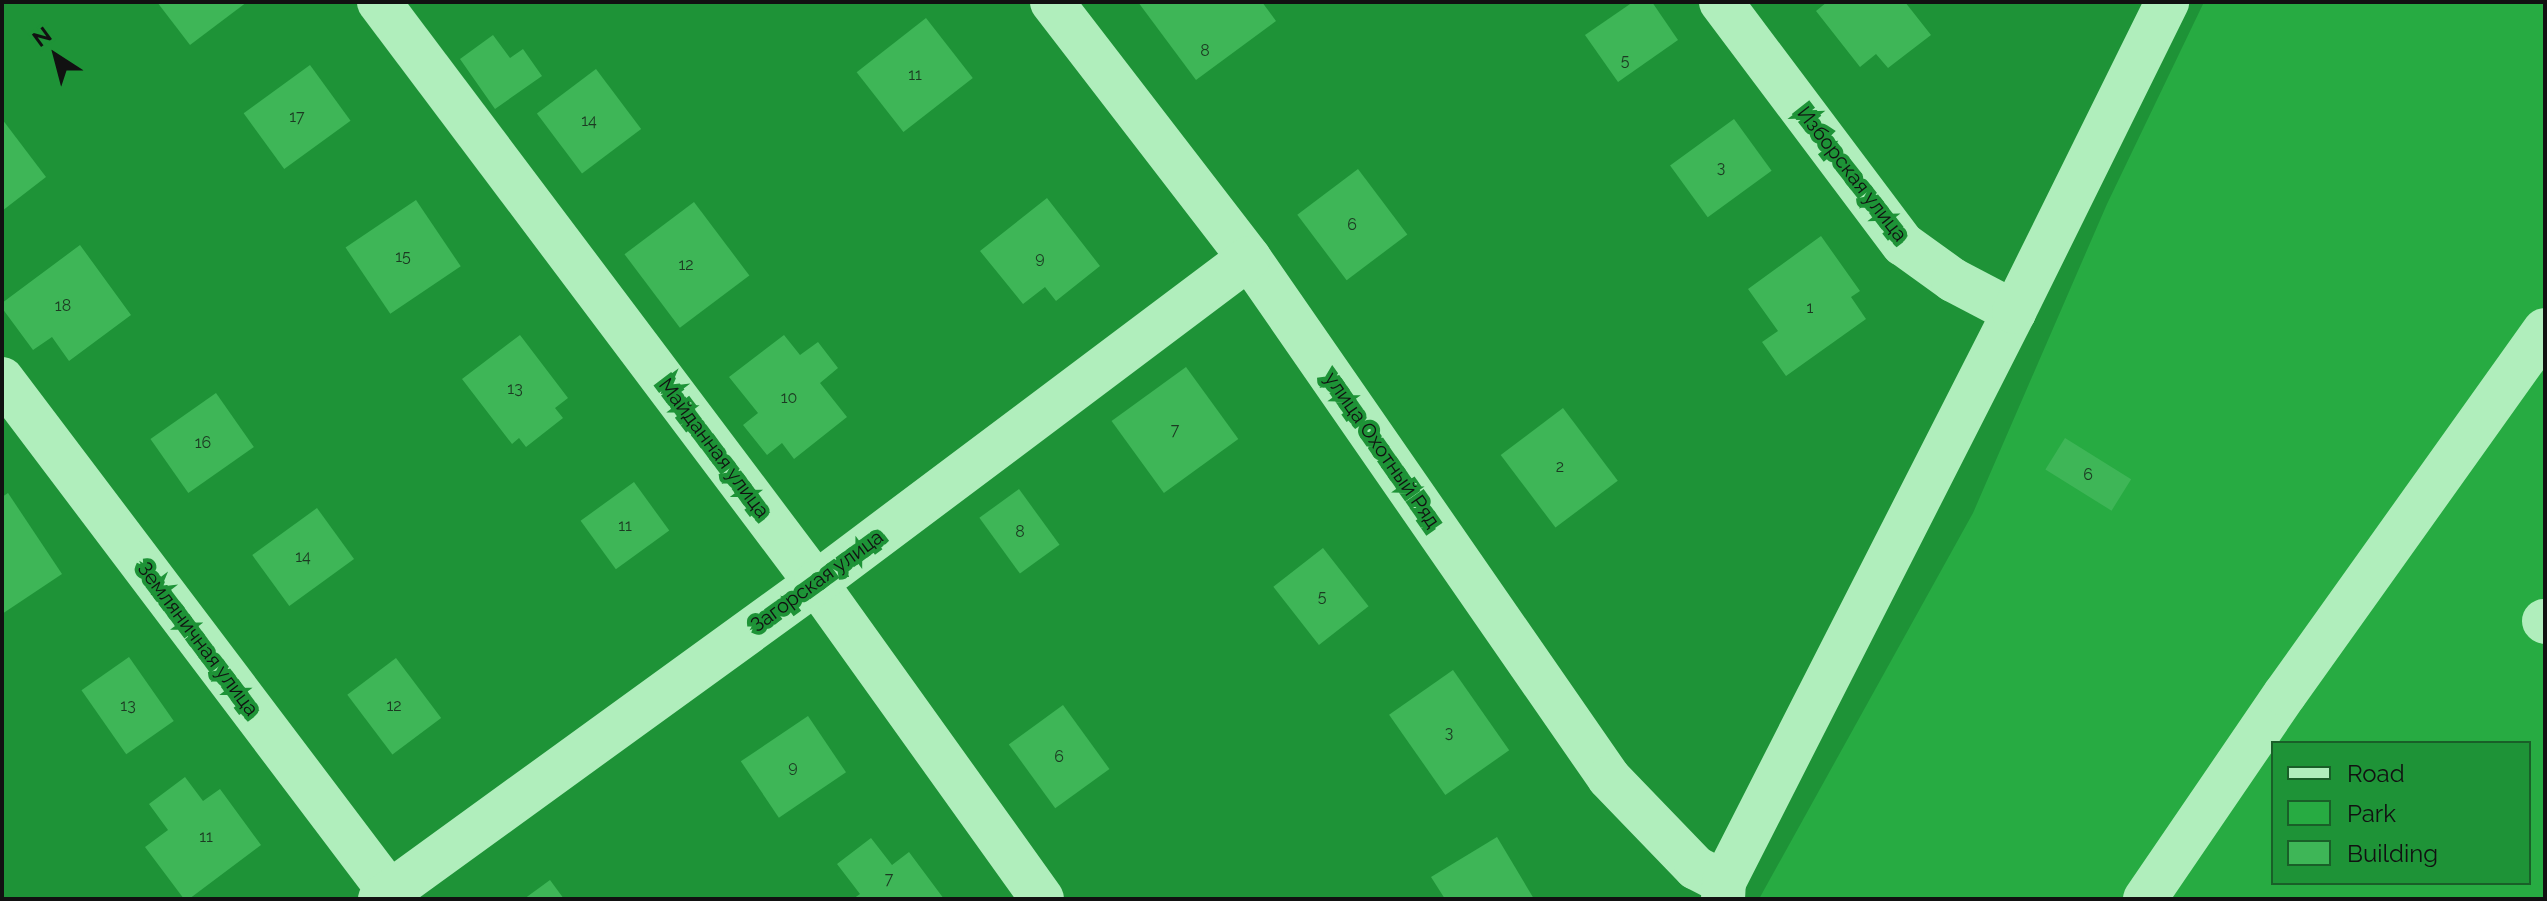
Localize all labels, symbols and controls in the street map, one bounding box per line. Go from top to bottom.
north arrow [16,16,96,96]
text: N [27,21,56,52]
house number: 8 [1200,41,1210,61]
house number: 5 [1621,51,1629,71]
house number: 11 [908,65,922,85]
street label: Изборская улица [1792,102,1912,246]
house number: 17 [289,107,305,127]
house number: 14 [581,111,597,131]
house number: 3 [1717,158,1725,178]
house number: 6 [1347,215,1357,235]
house number: 15 [395,247,411,267]
house number: 9 [1035,248,1045,268]
house number: 12 [678,255,694,275]
house number: 18 [55,296,71,316]
house number: 1 [1807,298,1813,318]
street label: улица Охотный Ряд [1319,367,1445,533]
street label: Майданная улица [654,373,774,523]
house number: 13 [507,379,523,399]
house number: 10 [781,388,797,408]
house number: 7 [1171,420,1179,440]
house number: 16 [195,433,211,453]
house number: 2 [1556,457,1564,477]
house number: 6 [2083,465,2093,485]
house number: 11 [618,516,632,536]
house number: 8 [1015,522,1025,542]
street label: Загорская улица [746,525,888,637]
house number: 14 [295,547,311,567]
street label: Земляничная улица [132,557,264,721]
house number: 5 [1318,587,1326,607]
house number: 13 [120,696,136,716]
house number: 12 [386,696,402,716]
house number: 3 [1445,723,1453,743]
legend [2271,741,2531,885]
house number: 6 [1054,747,1064,767]
house number: 9 [788,757,798,777]
text: Road [2347,759,2405,788]
text: Park [2347,799,2396,828]
house number: 11 [199,827,213,847]
text: Building [2347,839,2438,868]
house number: 7 [885,869,893,889]

